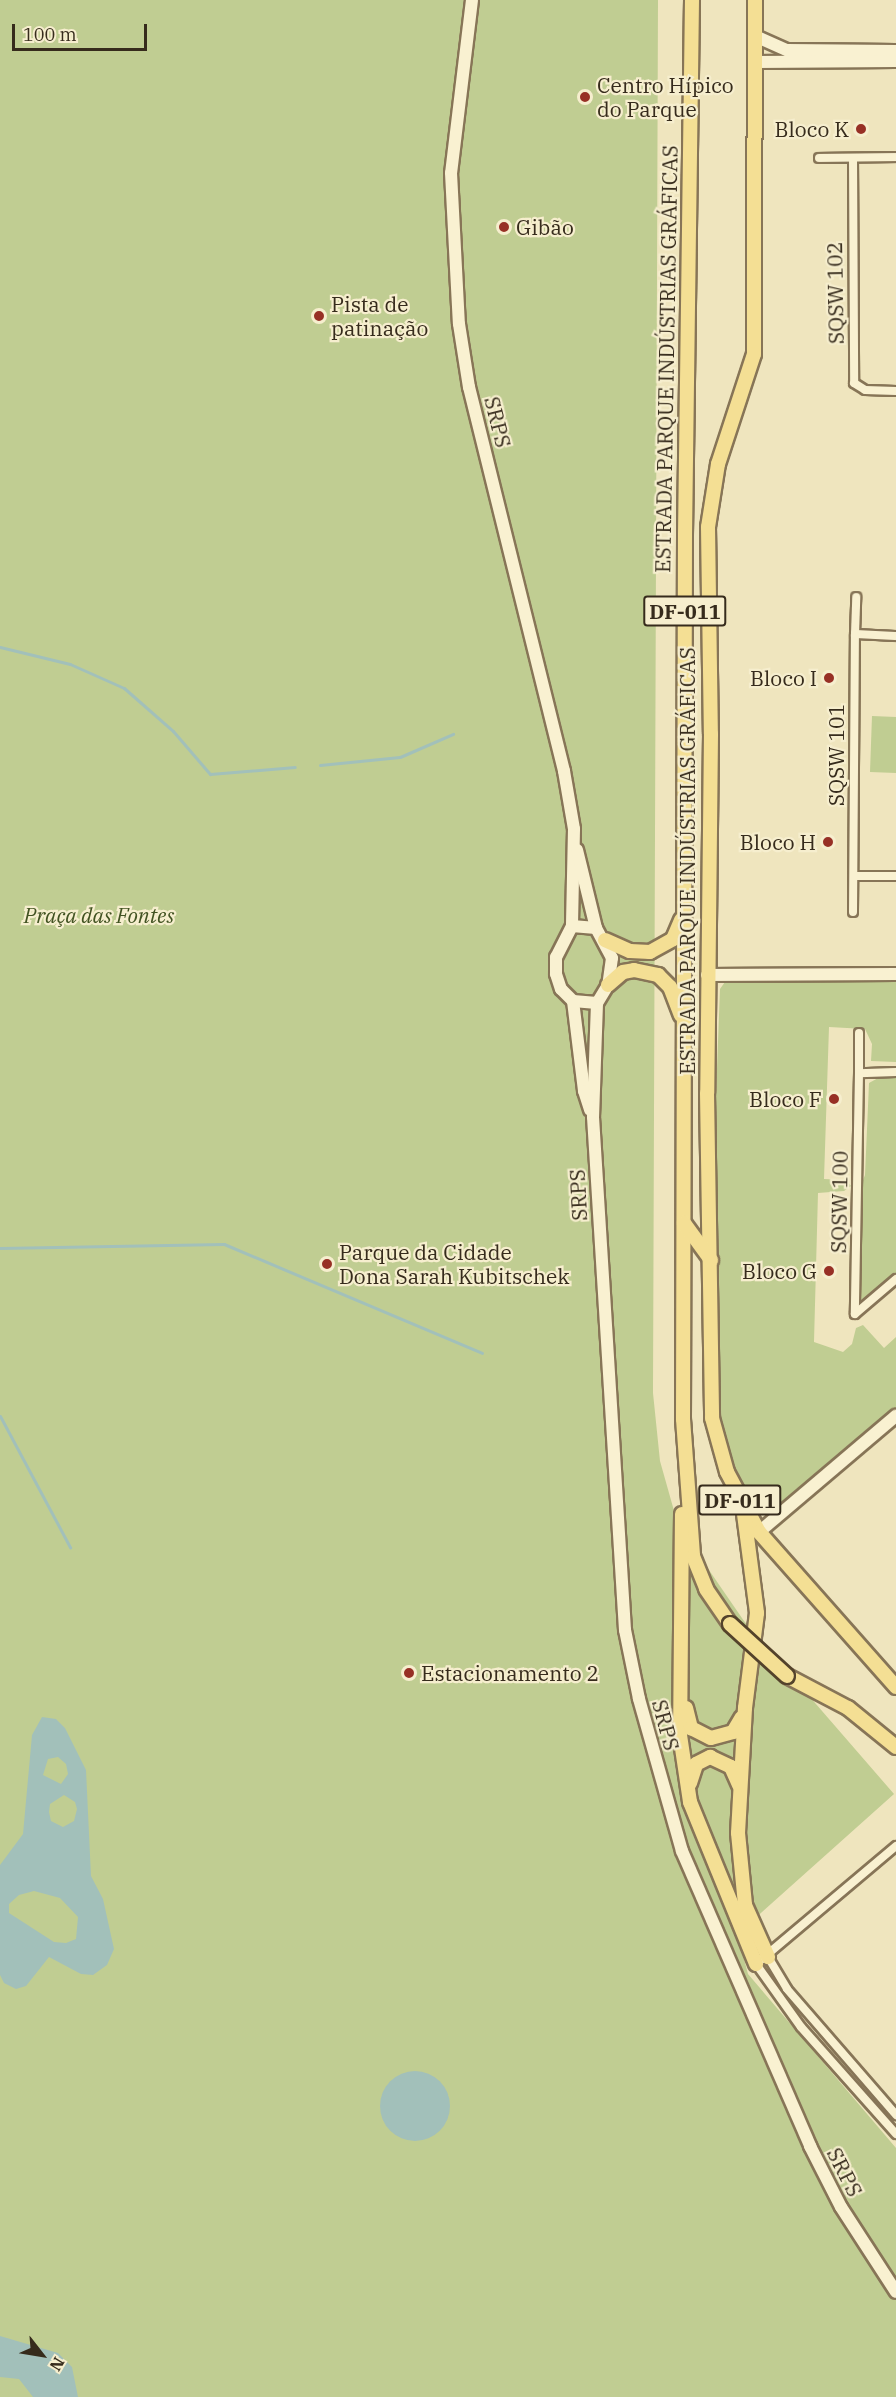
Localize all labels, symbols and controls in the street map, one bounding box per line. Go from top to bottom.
scale bar [15,12,150,50]
text: 100 m [23,23,77,46]
place label: Centro Hípico do Parque [597,72,734,122]
marker: Centro Hípico do Parque [578,90,592,104]
place label: Bloco K [774,116,849,142]
marker: Bloco K [854,122,868,136]
street label: ESTRADA PARQUE INDÚSTRIAS GRÁFICAS [650,145,682,573]
place label: Gibão [516,214,574,240]
marker: Gibão [497,220,511,234]
street label: SQSW 102 [822,242,848,344]
place label: Pista de patinação [331,291,428,341]
marker: Pista de patinação [312,309,326,323]
street label: SRPS [479,394,517,450]
road number: DF-011 [643,594,727,628]
street label: ESTRADA PARQUE INDÚSTRIAS GRÁFICAS [674,647,700,1075]
place label: Bloco I [750,665,817,691]
marker: Bloco I [822,671,836,685]
street label: SQSW 101 [823,704,849,806]
place label: Bloco H [740,829,816,855]
marker: Bloco H [821,835,835,849]
park label: Praça das Fontes [24,902,174,928]
place label: Bloco F [749,1086,822,1112]
marker: Bloco F [827,1092,841,1106]
street label: SQSW 100 [826,1151,852,1253]
street label: SRPS [564,1168,592,1222]
place label: Parque da Cidade Dona Sarah Kubitschek [339,1239,570,1289]
marker: Parque da Cidade Dona Sarah Kubitschek [320,1257,334,1271]
place label: Bloco G [742,1258,817,1284]
marker: Bloco G [822,1264,836,1278]
road number: DF-011 [698,1483,782,1517]
place label: Estacionamento 2 [421,1660,599,1686]
marker: Estacionamento 2 [402,1666,416,1680]
street label: SRPS [647,1697,685,1753]
street label: SRPS [822,2143,868,2201]
north arrow [12,2325,72,2385]
text: N [46,2354,69,2375]

